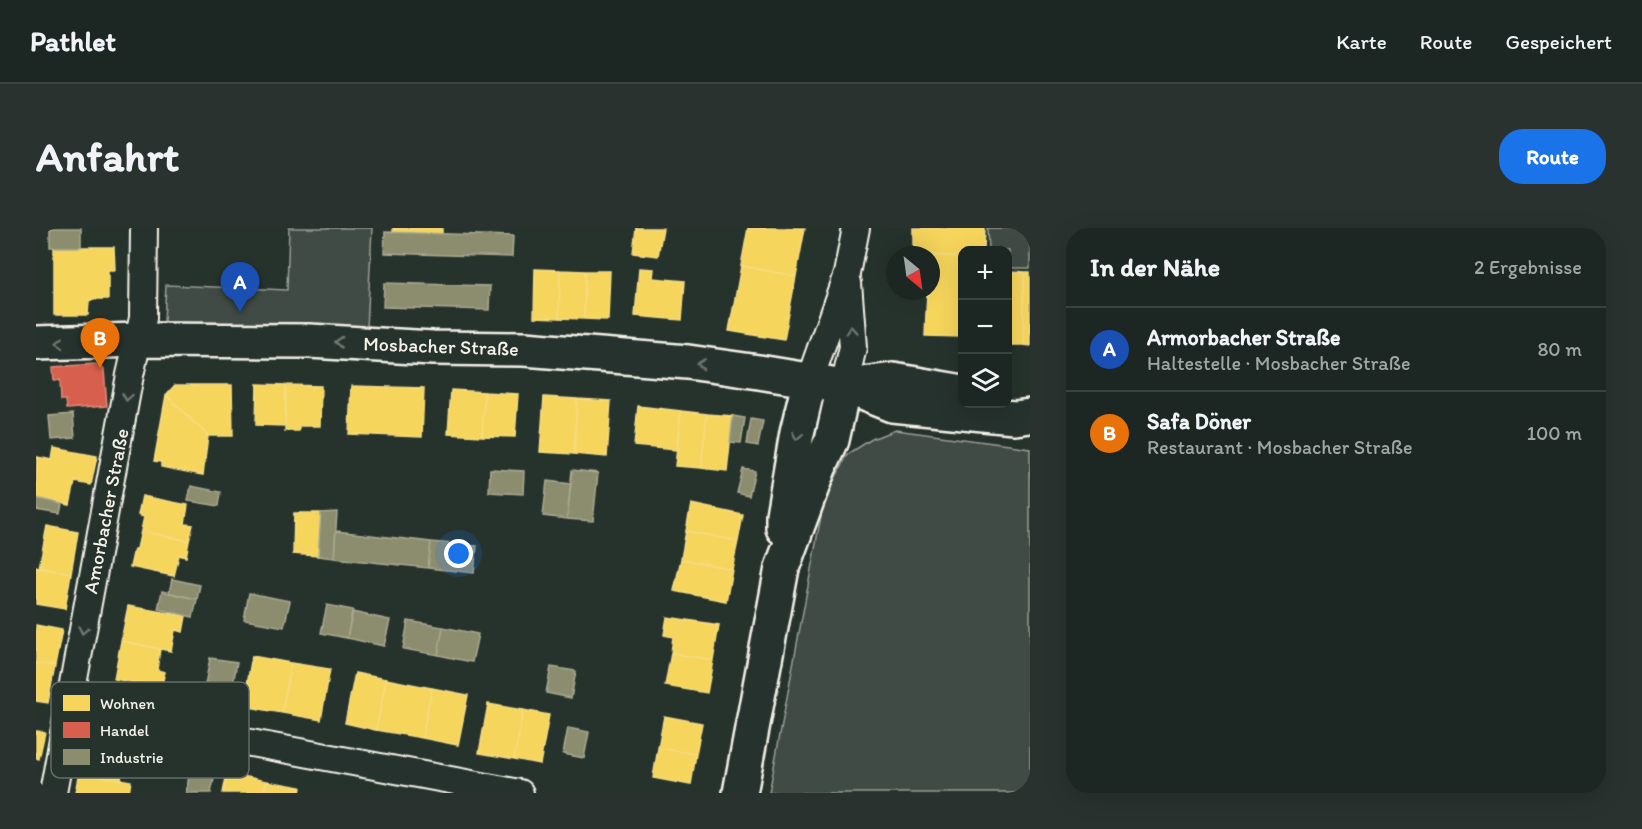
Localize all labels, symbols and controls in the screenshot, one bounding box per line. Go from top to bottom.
text: Pathlet [30,24,116,58]
text: Karte [1336,29,1387,54]
text: Route [1420,29,1473,54]
text: Gespeichert [1506,29,1612,54]
button: Route [1499,129,1606,184]
text: Anfahrt [36,131,179,182]
north arrow [886,246,940,300]
map controls [958,246,1012,408]
button: + [958,246,1012,300]
text: In der Nähe [1090,251,1220,283]
text: 2 Ergebnisse [1474,255,1582,279]
pin: A [220,262,260,312]
button: − [958,300,1012,354]
pin: B [80,318,120,368]
text: Armorbacher Straße [1147,324,1341,351]
one-way arrow [845,326,858,335]
street label: Mosbacher Straße [363,331,519,361]
one-way arrow [55,336,64,349]
one-way arrow [334,336,343,349]
text: A [1103,337,1116,361]
text: 80 m [1537,337,1582,361]
text: Haltestelle · Mosbacher Straße [1147,351,1411,375]
button: layers [958,354,1012,408]
one-way arrow [696,359,705,371]
one-way arrow [121,393,133,402]
text: Safa Döner [1147,408,1251,435]
text: B [1103,421,1116,445]
text: 100 m [1527,421,1582,445]
street label: Amorbacher Straße [78,426,134,596]
one-way arrow [791,431,804,441]
text: Restaurant · Mosbacher Straße [1147,435,1413,459]
your location [444,539,473,568]
one-way arrow [77,625,90,635]
legend [51,682,249,778]
text: Wohnen [100,694,155,713]
text: Handel [100,721,150,740]
text: Industrie [100,748,164,767]

